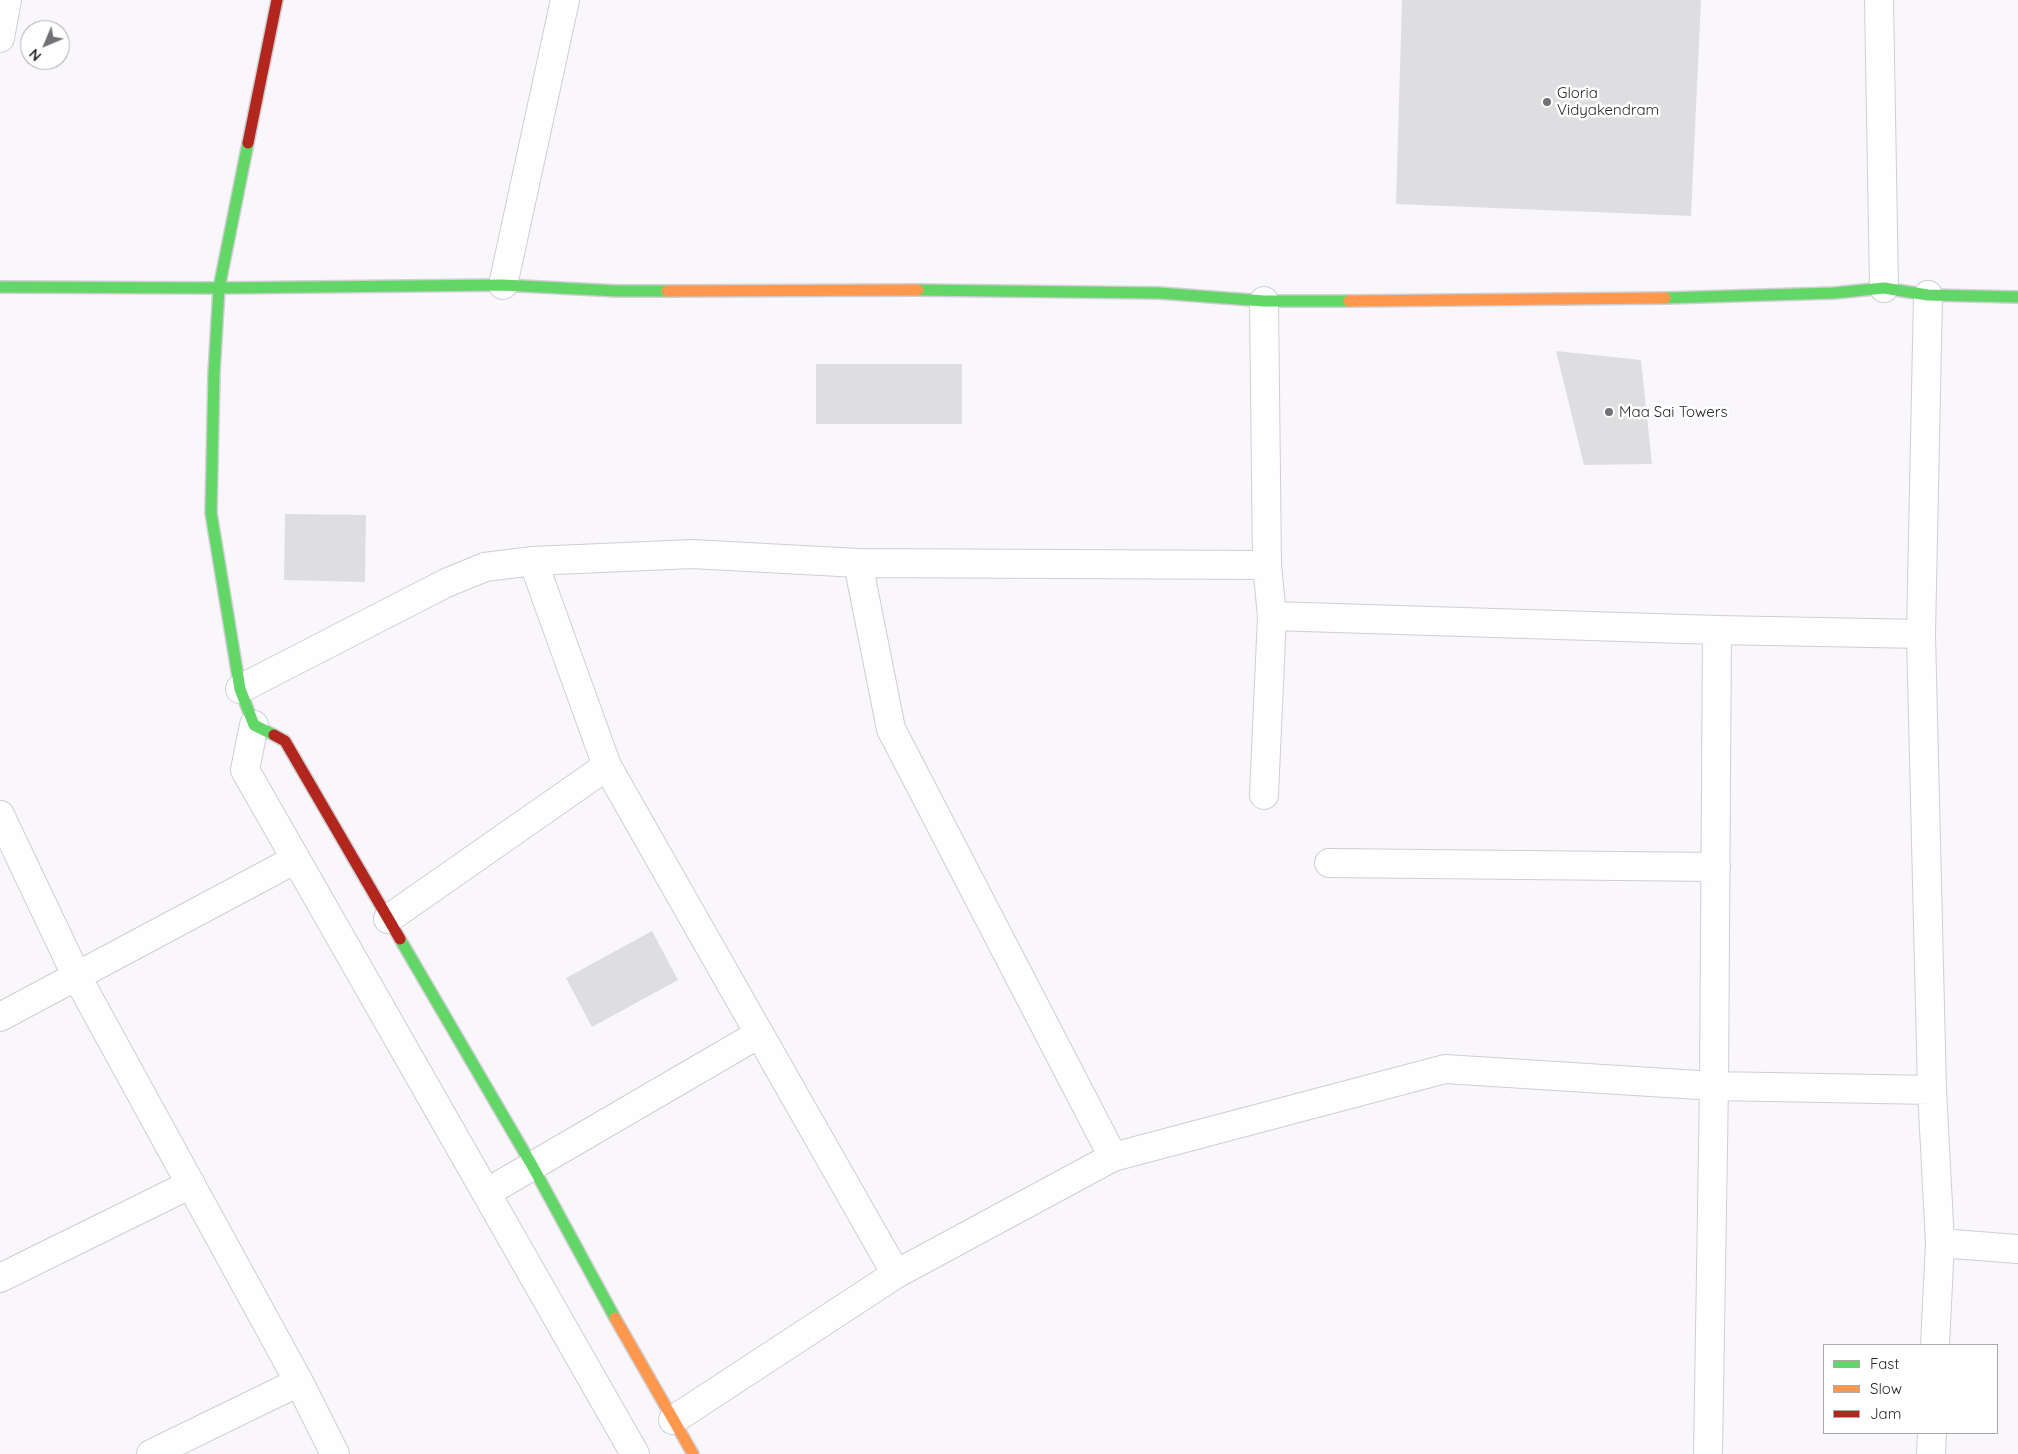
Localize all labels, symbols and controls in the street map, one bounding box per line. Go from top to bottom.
north arrow [20,20,70,70]
text: N [25,45,45,65]
place label: Gloria Vidyakendram [1557,84,1659,119]
marker: Gloria Vidyakendram [1541,96,1553,108]
place label: Maa Sai Towers [1619,403,1728,421]
marker: Maa Sai Towers [1603,406,1615,418]
legend [1823,1344,1998,1434]
text: Fast [1870,1354,1899,1373]
text: Slow [1870,1379,1902,1398]
text: Jam [1870,1404,1901,1423]

